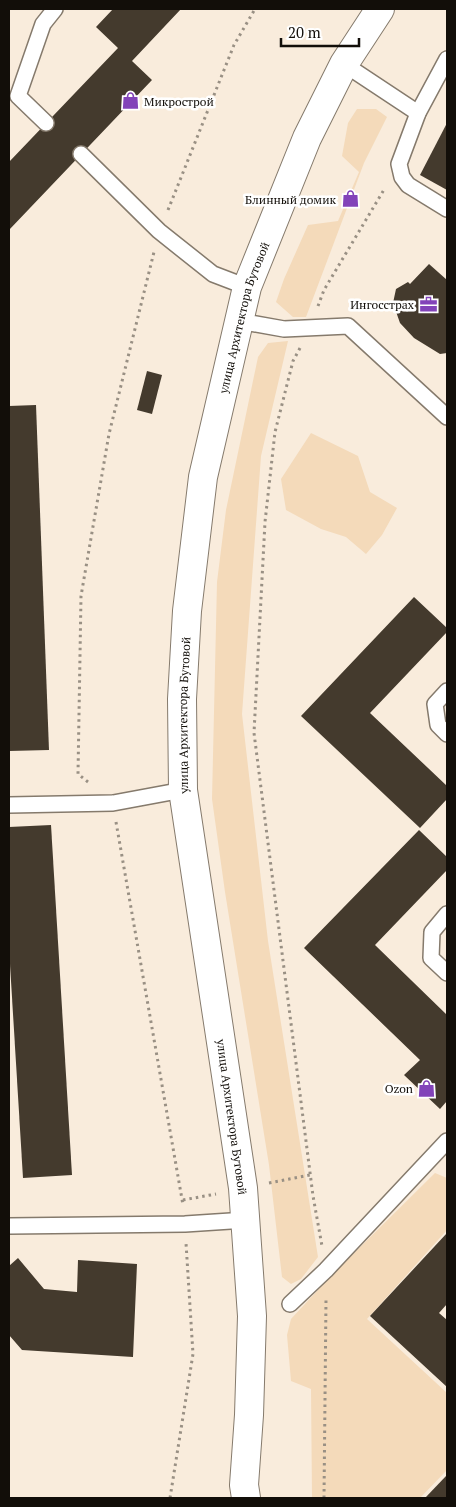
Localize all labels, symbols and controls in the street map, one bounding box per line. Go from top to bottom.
scale bar [281,15,358,47]
text: 20 m [288,22,321,42]
shop icon: Микрострой [120,91,140,111]
place label: Микрострой [144,94,214,109]
shop icon: Блинный домик [340,189,360,209]
place label: Блинный домик [245,192,337,207]
street label: улица Архитектора Бутовой [215,239,272,396]
office icon: Ингосстрах [418,294,438,314]
place label: Ингосстрах [350,297,415,312]
street label: улица Архитектора Бутовой [174,636,193,796]
street label: улица Архитектора Бутовой [214,1037,250,1196]
shop icon: Ozon [417,1078,437,1098]
place label: Ozon [385,1081,413,1096]

